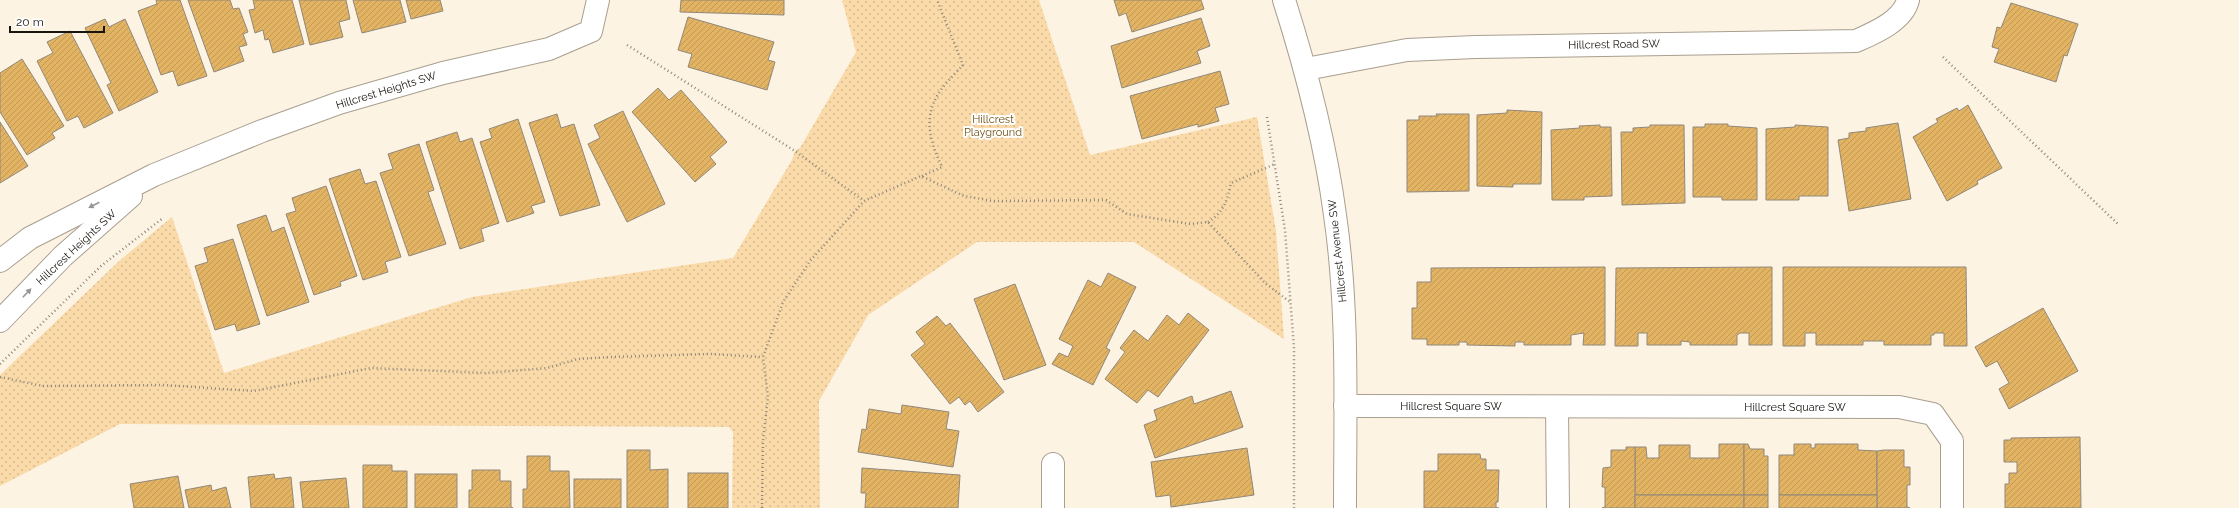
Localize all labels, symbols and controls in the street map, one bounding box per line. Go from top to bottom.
scale bar [10,8,104,34]
text: 20 m [16,15,44,29]
street label: Hillcrest Road SW [1568,37,1660,52]
street label: Hillcrest Heights SW [334,69,438,112]
park label: Hillcrest Playground [964,113,1022,139]
street label: Hillcrest Avenue SW [1326,198,1349,303]
one-way arrow [89,202,100,208]
street label: Hillcrest Heights SW [34,207,119,288]
one-way arrow [22,288,32,298]
street label: Hillcrest Square SW [1400,400,1502,413]
street label: Hillcrest Square SW [1744,401,1846,414]

